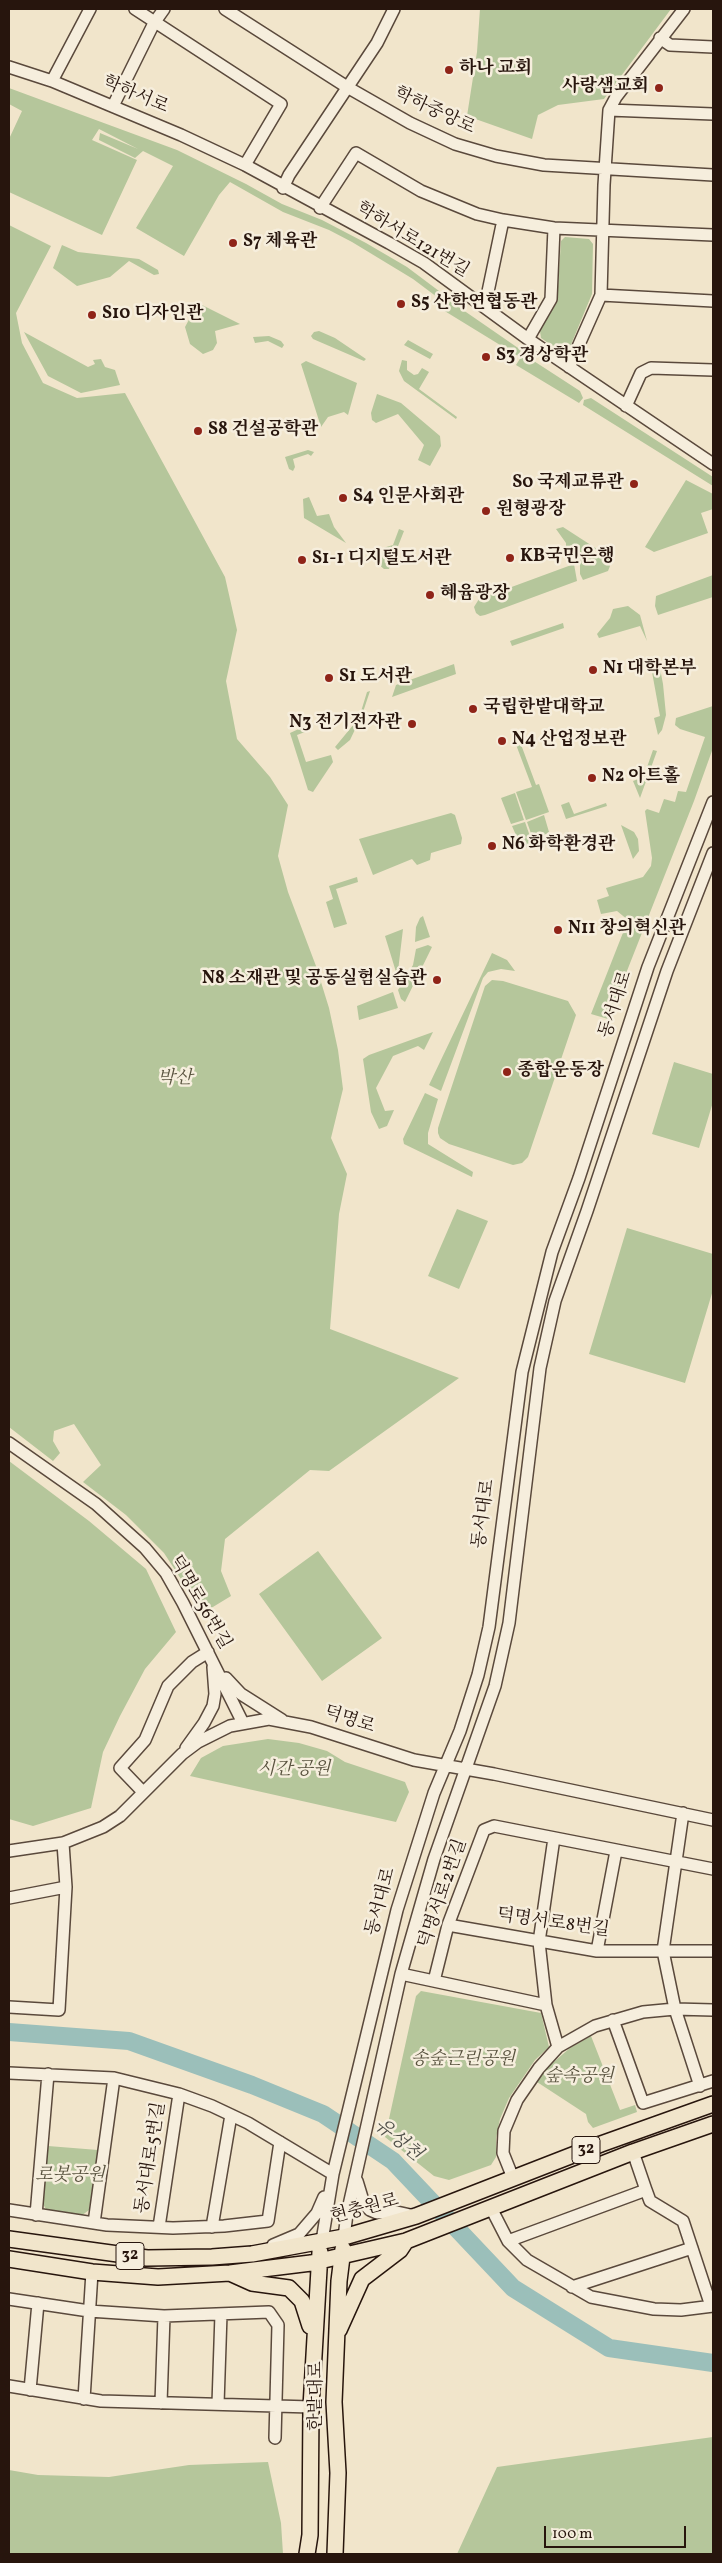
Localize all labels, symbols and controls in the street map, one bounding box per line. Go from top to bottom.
place label: 하나 교회 [459,59,532,81]
marker: 하나 교회 [443,64,455,76]
street label: 학하서로 [99,72,171,120]
place label: 사랑샘교회 [562,77,649,99]
marker: 사랑샘교회 [653,82,665,94]
street label: 학하중앙로 [390,84,478,140]
street label: 학하서로121번길 [352,199,472,283]
place label: S7 체육관 [243,232,317,254]
marker: S7 체육관 [227,237,239,249]
place label: S5 산학연협동관 [411,293,538,315]
marker: S5 산학연협동관 [395,298,407,310]
place label: S10 디자인관 [102,304,204,326]
marker: S10 디자인관 [86,309,98,321]
place label: S3 경상학관 [496,346,588,368]
marker: S3 경상학관 [480,351,492,363]
place label: S8 건설공학관 [208,420,318,442]
marker: S8 건설공학관 [192,425,204,437]
place label: S0 국제교류관 [512,473,624,495]
marker: S0 국제교류관 [628,478,640,490]
place label: S4 인문사회관 [353,487,464,509]
marker: S4 인문사회관 [337,492,349,504]
place label: 원형광장 [496,500,566,522]
marker: 원형광장 [480,505,492,517]
place label: KB국민은행 [520,547,615,569]
place label: S1-1 디지털도서관 [312,549,452,571]
marker: KB국민은행 [504,552,516,564]
marker: S1-1 디지털도서관 [296,554,308,566]
place label: 혜윰광장 [440,584,510,606]
marker: 혜윰광장 [424,589,436,601]
place label: N1 대학본부 [603,659,696,681]
marker: N1 대학본부 [587,664,599,676]
place label: S1 도서관 [339,667,412,689]
marker: S1 도서관 [323,672,335,684]
place label: 국립한밭대학교 [483,698,605,720]
marker: 국립한밭대학교 [467,703,479,715]
place label: N3 전기전자관 [289,713,402,735]
marker: N3 전기전자관 [406,718,418,730]
place label: N4 산업정보관 [512,730,627,752]
marker: N4 산업정보관 [496,735,508,747]
place label: N2 아트홀 [602,767,680,789]
marker: N2 아트홀 [586,772,598,784]
place label: N6 화학환경관 [502,835,615,857]
marker: N6 화학환경관 [486,840,498,852]
place label: N11 창의혁신관 [568,919,686,941]
marker: N11 창의혁신관 [552,924,564,936]
place label: N8 소재관 및 공동실험실습관 [202,969,427,991]
street label: 동서대로 [596,969,638,1041]
marker: N8 소재관 및 공동실험실습관 [431,974,443,986]
place label: 종합운동장 [517,1061,604,1083]
marker: 종합운동장 [501,1066,513,1078]
park label: 박산 [158,1069,192,1091]
street label: 동서대로 [469,1478,501,1550]
street label: 덕명로56번길 [163,1552,235,1654]
street label: 덕명로 [321,1703,377,1739]
park label: 시간 공원 [258,1760,330,1782]
street label: 덕명서로2번길 [415,1837,473,1951]
street label: 동서대로 [363,1866,401,1938]
street label: 덕명서로8번길 [495,1905,611,1943]
park label: 송숲근린공원 [411,2050,515,2072]
park label: 숲속공원 [544,2067,614,2089]
street label: 동서대로5번길 [132,2101,172,2215]
water label: 유성천 [368,2115,426,2167]
road number: 32 [572,2136,600,2164]
park label: 로봇공원 [35,2166,105,2188]
street label: 현충원로 [329,2191,401,2229]
road number: 32 [116,2242,144,2270]
street label: 한밭대로 [307,2361,329,2431]
scale bar [547,2516,690,2548]
text: 100 m [552,2524,592,2545]

